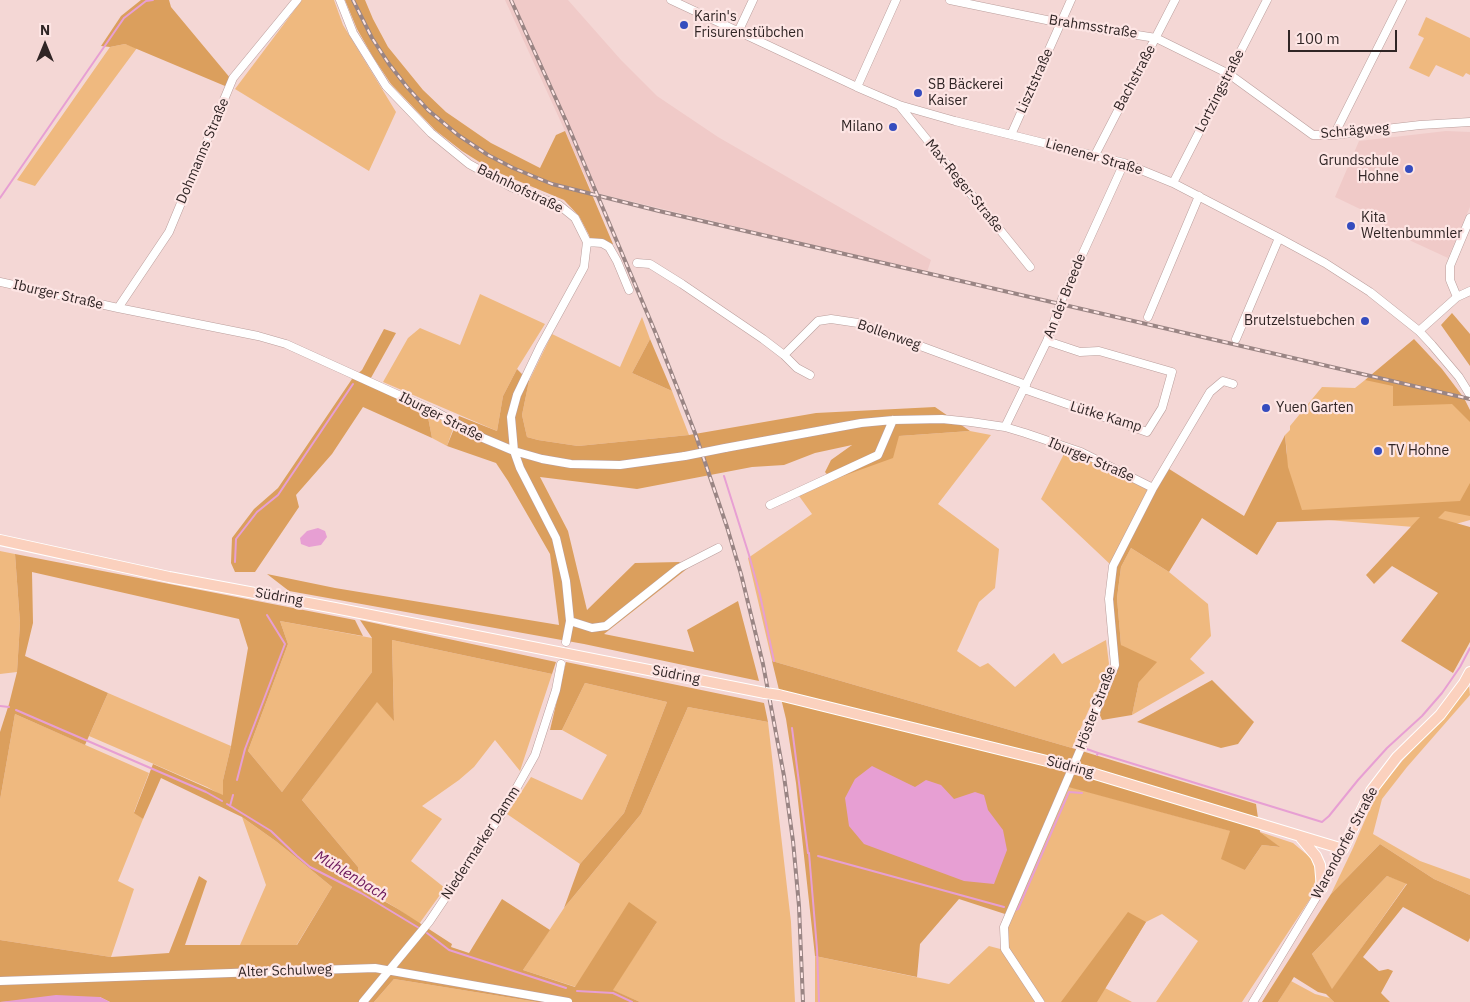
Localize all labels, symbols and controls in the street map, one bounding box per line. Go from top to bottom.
place label: Karin's Frisurenstübchen [694,9,804,41]
street label: Brahmsstraße [1048,12,1138,42]
marker: Karin's Frisurenstübchen [678,19,690,31]
north arrow [20,20,70,70]
scale bar [1290,20,1399,52]
text: N [40,21,50,39]
text: 100 m [1296,29,1340,48]
street label: Bachstraße [1111,42,1159,114]
street label: Lisztstraße [1013,46,1057,116]
street label: Lortzingstraße [1192,47,1248,135]
place label: SB Bäckerei Kaiser [928,77,1003,110]
marker: SB Bäckerei Kaiser [912,87,924,99]
street label: Dohmanns Straße [173,96,233,206]
place label: Milano [841,119,883,135]
street label: Schrägweg [1320,120,1390,142]
marker: Milano [887,121,899,133]
street label: Lienener Straße [1044,135,1144,179]
street label: Max-Reger-Straße [921,136,1007,236]
place label: Grundschule Hohne [1319,153,1399,186]
street label: Bahnhofstraße [474,161,566,217]
marker: Grundschule Hohne [1403,163,1415,175]
place label: Kita Weltenbummler [1361,210,1462,242]
marker: Kita Weltenbummler [1345,220,1357,232]
street label: An der Breede [1040,251,1090,341]
street label: Iburger Straße [11,276,105,314]
place label: Brutzelstuebchen [1244,313,1355,329]
marker: Brutzelstuebchen [1359,315,1371,327]
street label: Bollenweg [855,316,923,354]
street label: Iburger Straße [396,389,486,445]
street label: Lütke Kamp [1068,398,1144,436]
place label: Yuen Garten [1276,400,1354,416]
marker: Yuen Garten [1260,402,1272,414]
street label: Iburger Straße [1045,434,1137,486]
place label: TV Hohne [1388,443,1449,459]
marker: TV Hohne [1372,445,1384,457]
street label: Südring [254,585,304,609]
street label: Südring [651,662,701,688]
street label: Höster Straße [1072,664,1120,752]
street label: Südring [1045,753,1095,781]
street label: Niedermarker Damm [438,783,524,903]
street label: Warendorfer Straße [1308,784,1382,902]
water label: Mühlenbach [311,847,391,905]
street label: Alter Schulweg [238,961,332,981]

